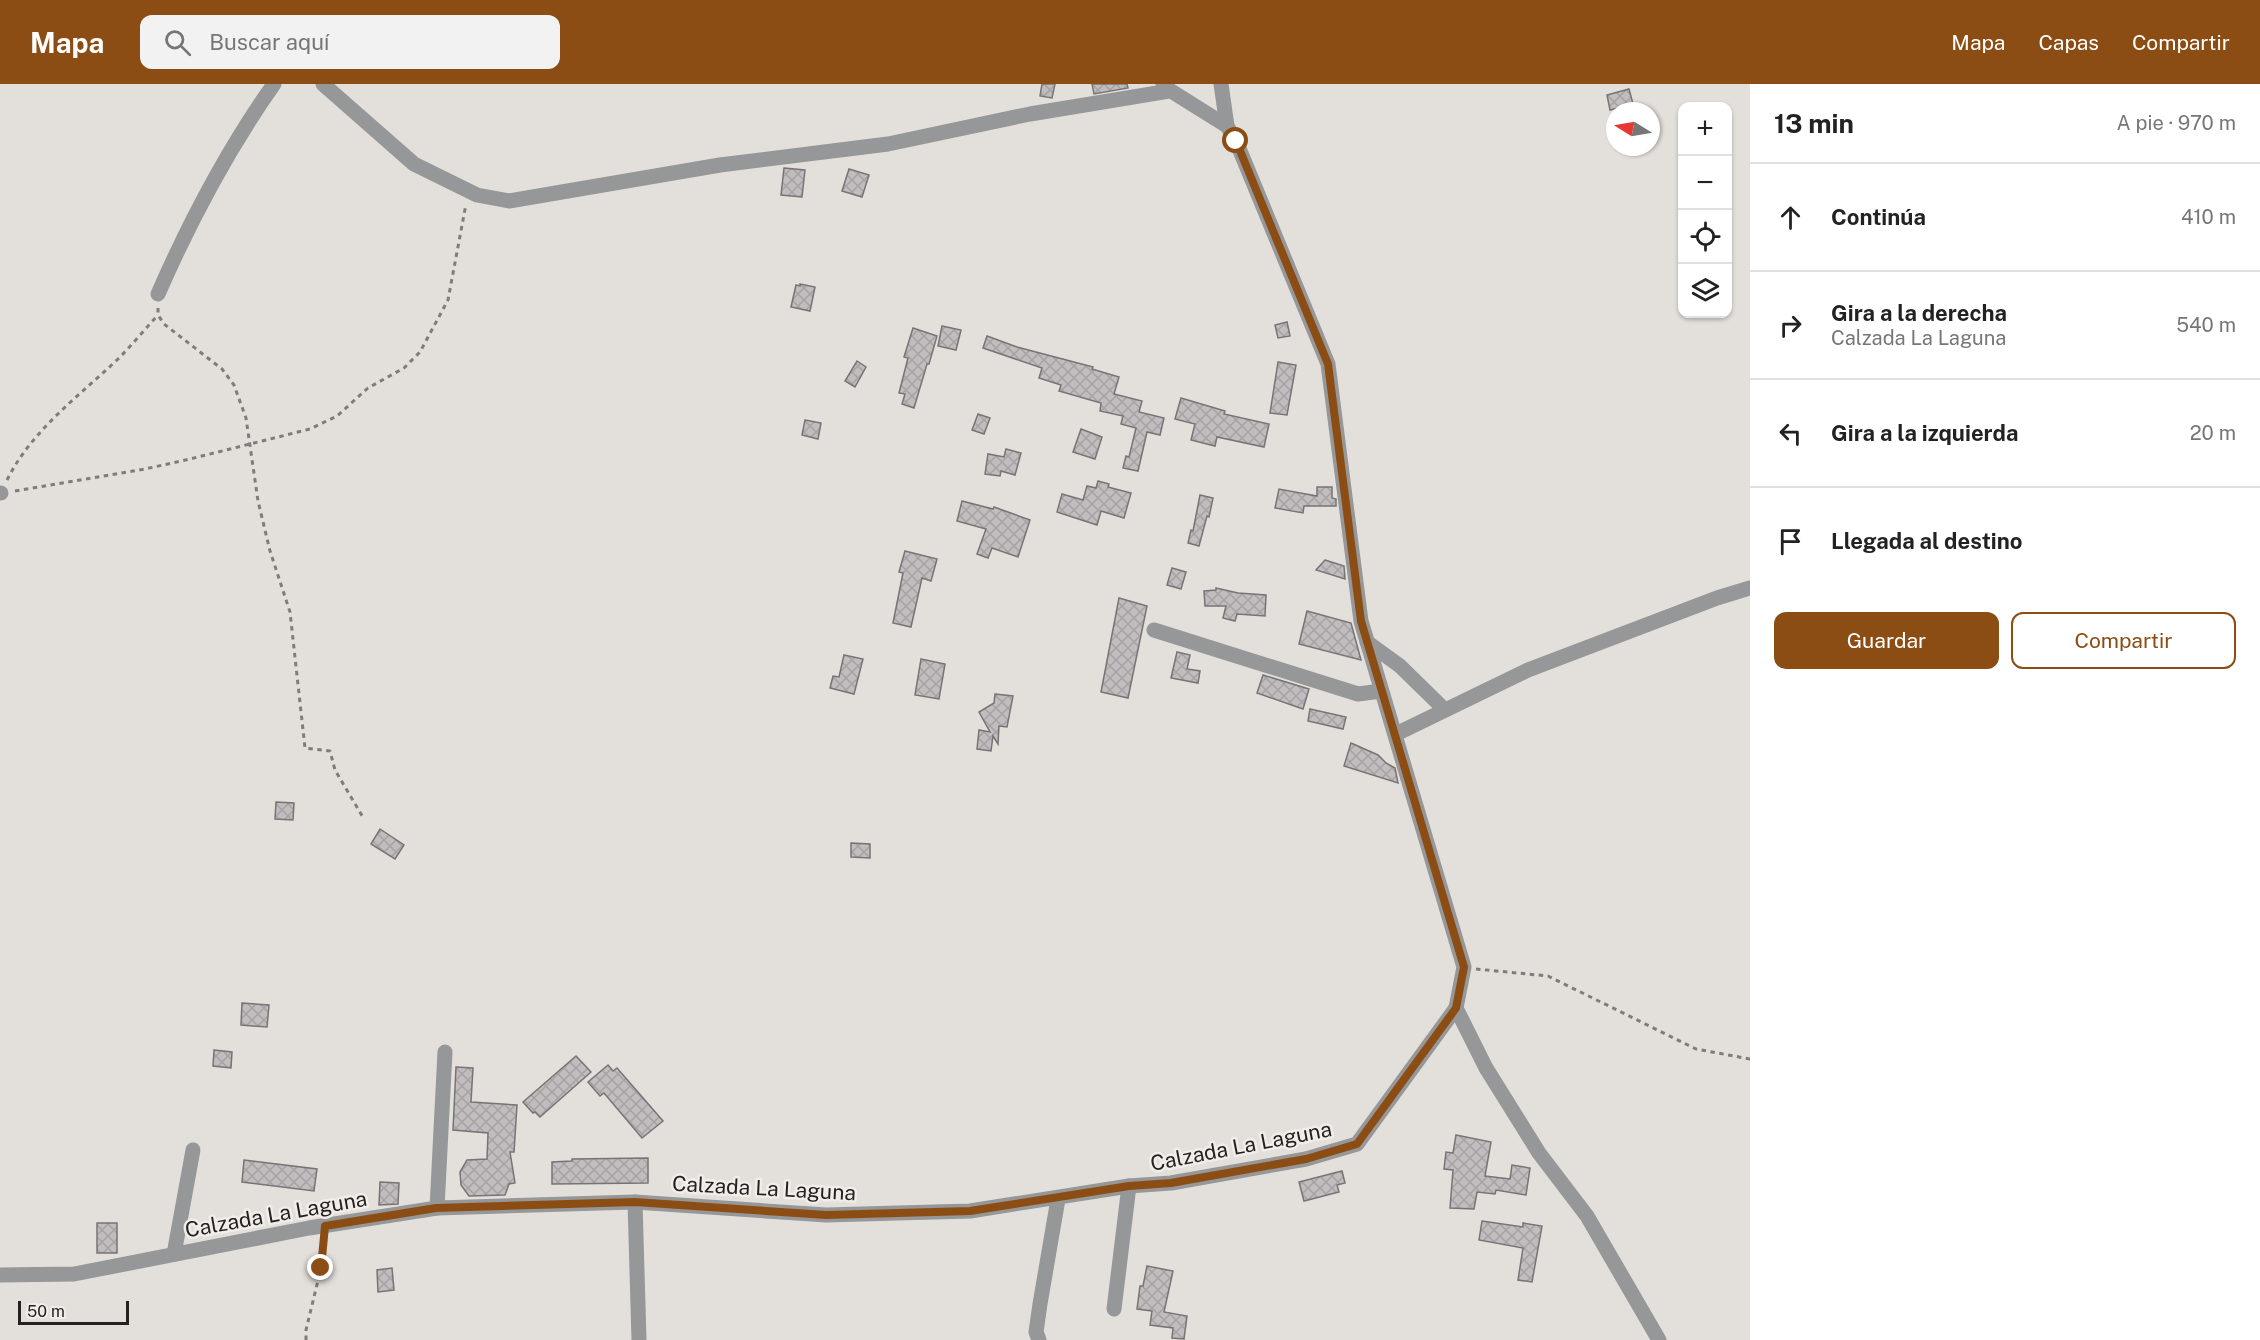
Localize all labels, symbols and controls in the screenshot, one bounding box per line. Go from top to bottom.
search box [140,15,560,69]
text: Mapa [30,26,104,59]
icon: search [161,26,194,59]
text: Buscar aquí [209,29,329,55]
text: Mapa [1951,30,2005,55]
text: Capas [2038,30,2099,55]
text: Compartir [2132,30,2230,55]
north arrow [1606,102,1660,156]
map controls [1678,102,1732,318]
button: + [1678,102,1732,156]
text: 13 min [1774,108,1854,139]
text: A pie · 970 m [2117,111,2236,135]
route start [1222,127,1248,153]
button: − [1678,156,1732,210]
icon: ahead [1774,201,1807,234]
text: Continúa [1831,204,1926,230]
text: 410 m [2181,205,2236,229]
button: locate [1678,210,1732,264]
button: layers [1678,264,1732,318]
text: Gira a la derecha [1831,300,2007,326]
icon: right [1774,309,1807,342]
text: 540 m [2176,313,2236,337]
text: Calzada La Laguna [1831,326,2006,350]
icon: left [1774,417,1807,450]
text: Gira a la izquierda [1831,420,2018,446]
text: 20 m [2190,421,2236,445]
icon: arrive [1774,525,1807,558]
text: Llegada al destino [1831,528,2022,554]
button: Guardar [1774,612,1999,669]
button: Compartir [2011,612,2236,669]
street label: Calzada La Laguna [1148,1116,1334,1176]
street label: Calzada La Laguna [671,1171,857,1205]
street label: Calzada La Laguna [183,1186,369,1242]
route end [307,1254,333,1280]
scale bar [18,1298,129,1326]
text: 50 m [27,1302,65,1321]

